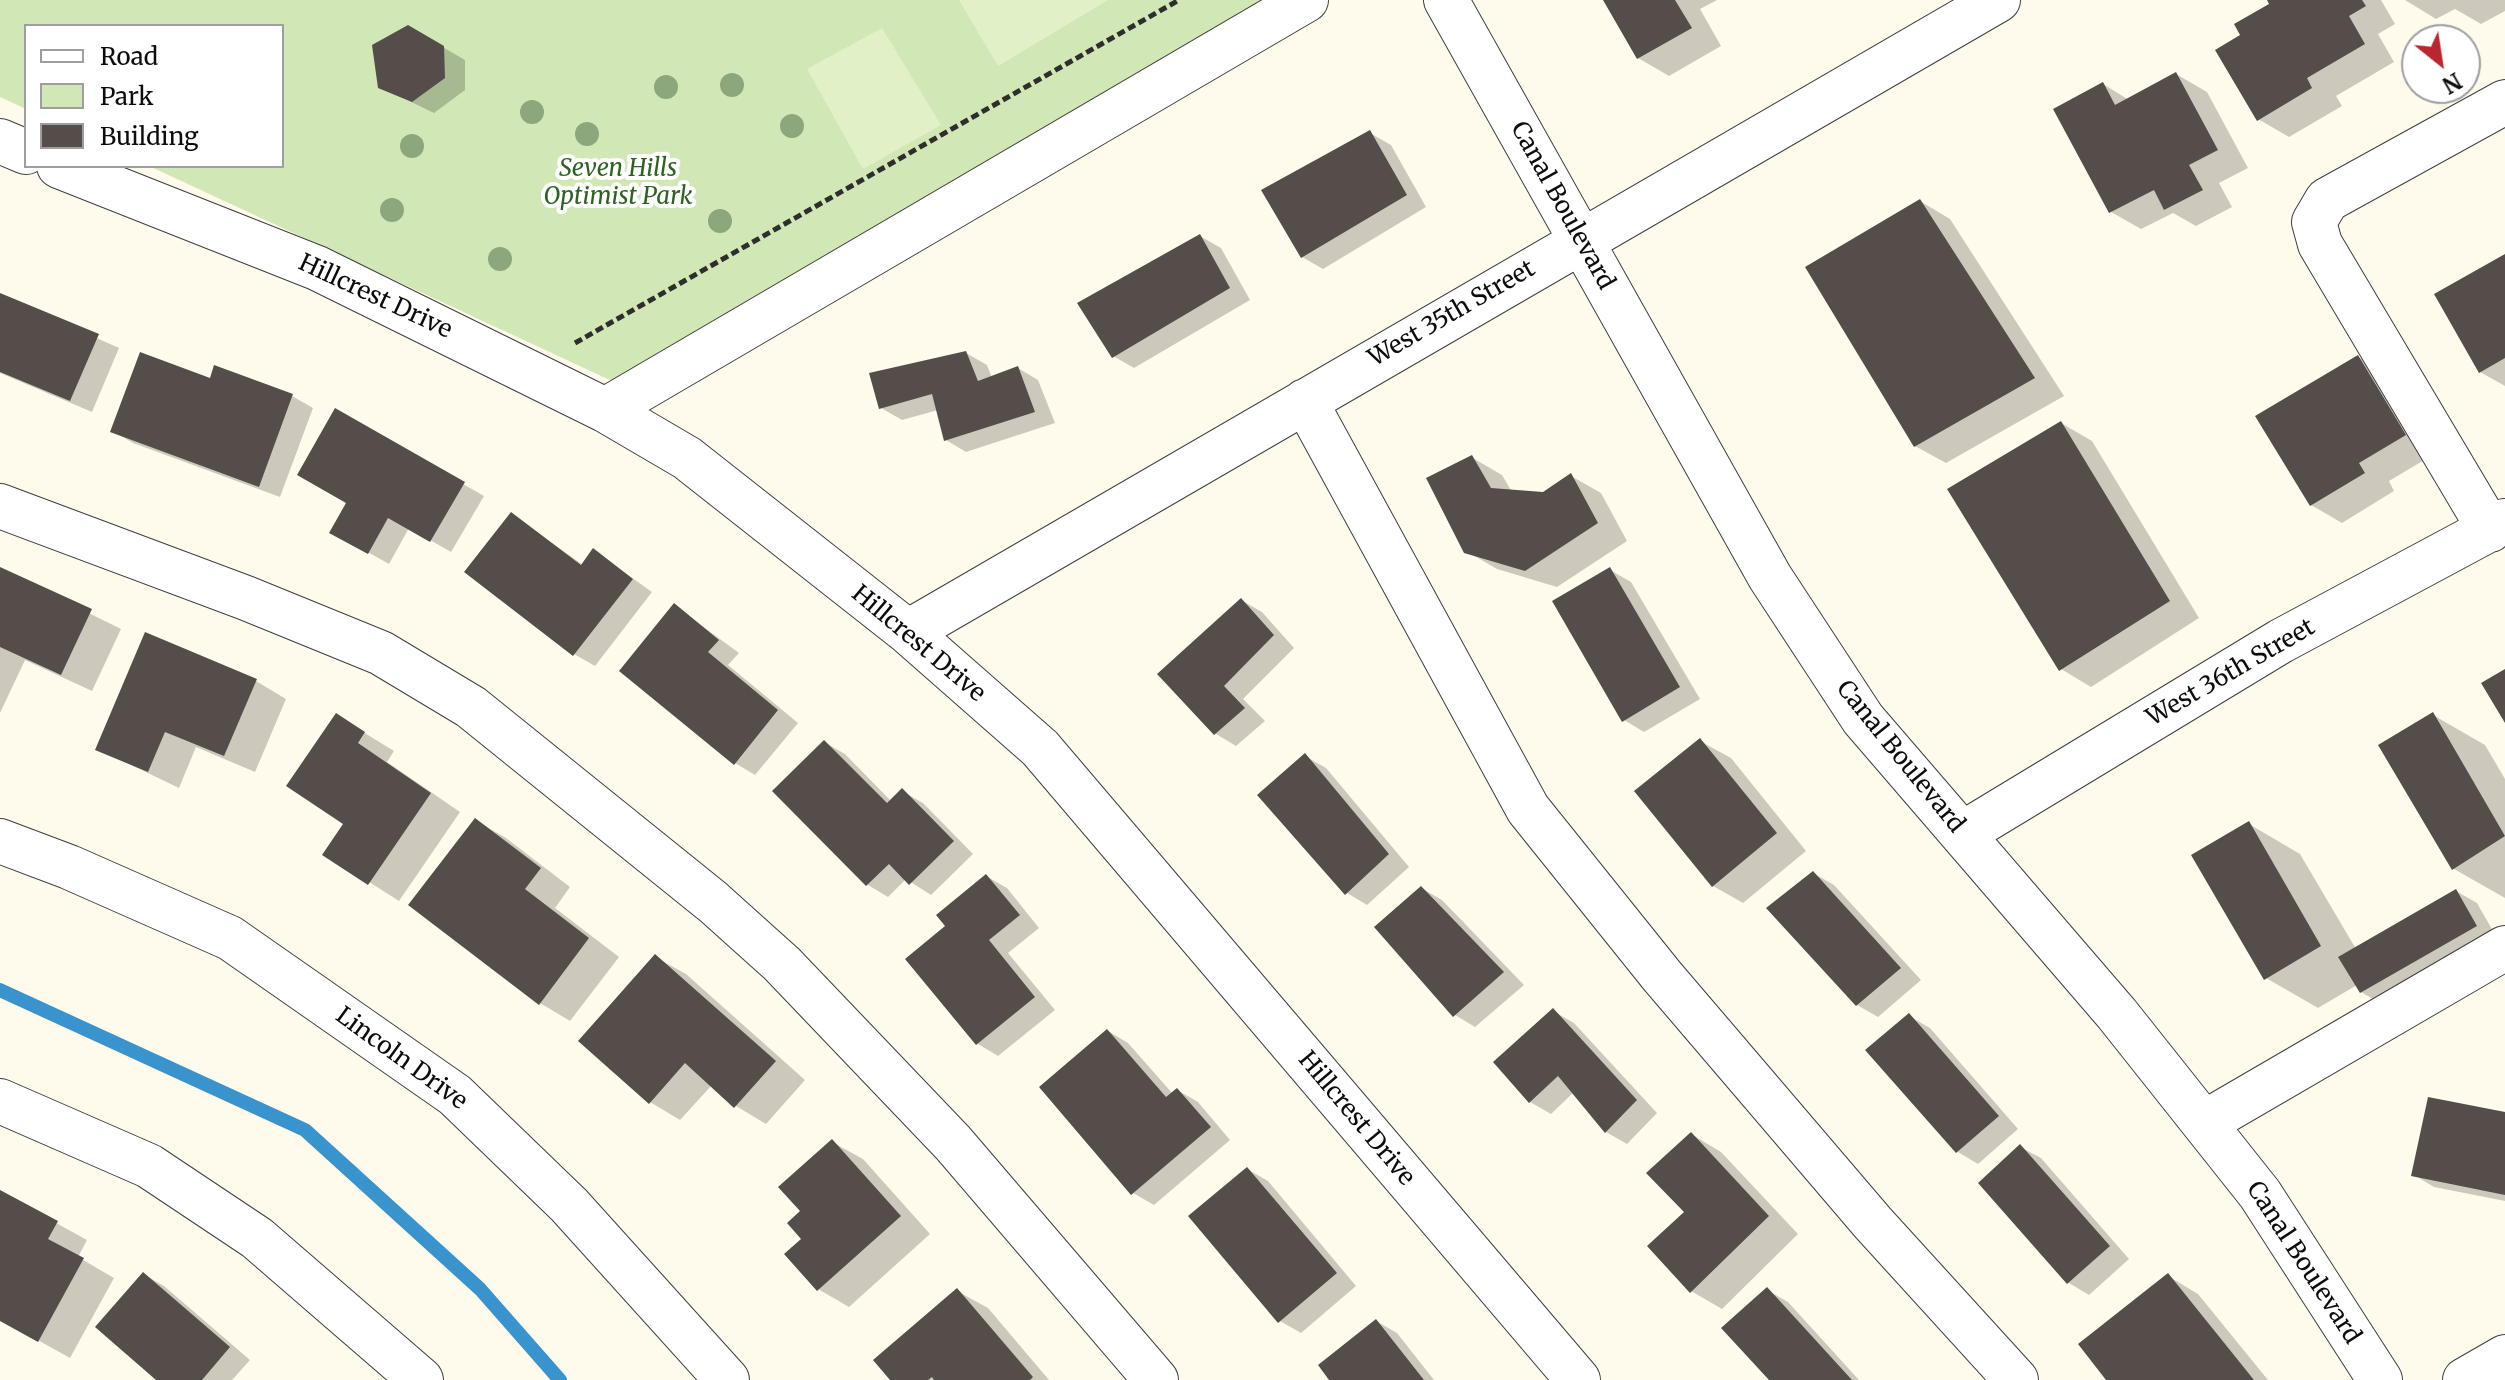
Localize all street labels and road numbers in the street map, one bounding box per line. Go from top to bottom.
street label: Canal Boulevard [1504,117,1620,295]
street label: Hillcrest Drive [294,249,456,345]
street label: West 35th Street [1364,255,1540,373]
street label: Hillcrest Drive [845,580,991,708]
street label: West 36th Street [2142,613,2320,733]
street label: Canal Boulevard [1830,675,1970,839]
street label: Lincoln Drive [330,1002,472,1116]
street label: Hillcrest Drive [1292,1046,1420,1192]
street label: Canal Boulevard [2240,1177,2366,1349]

